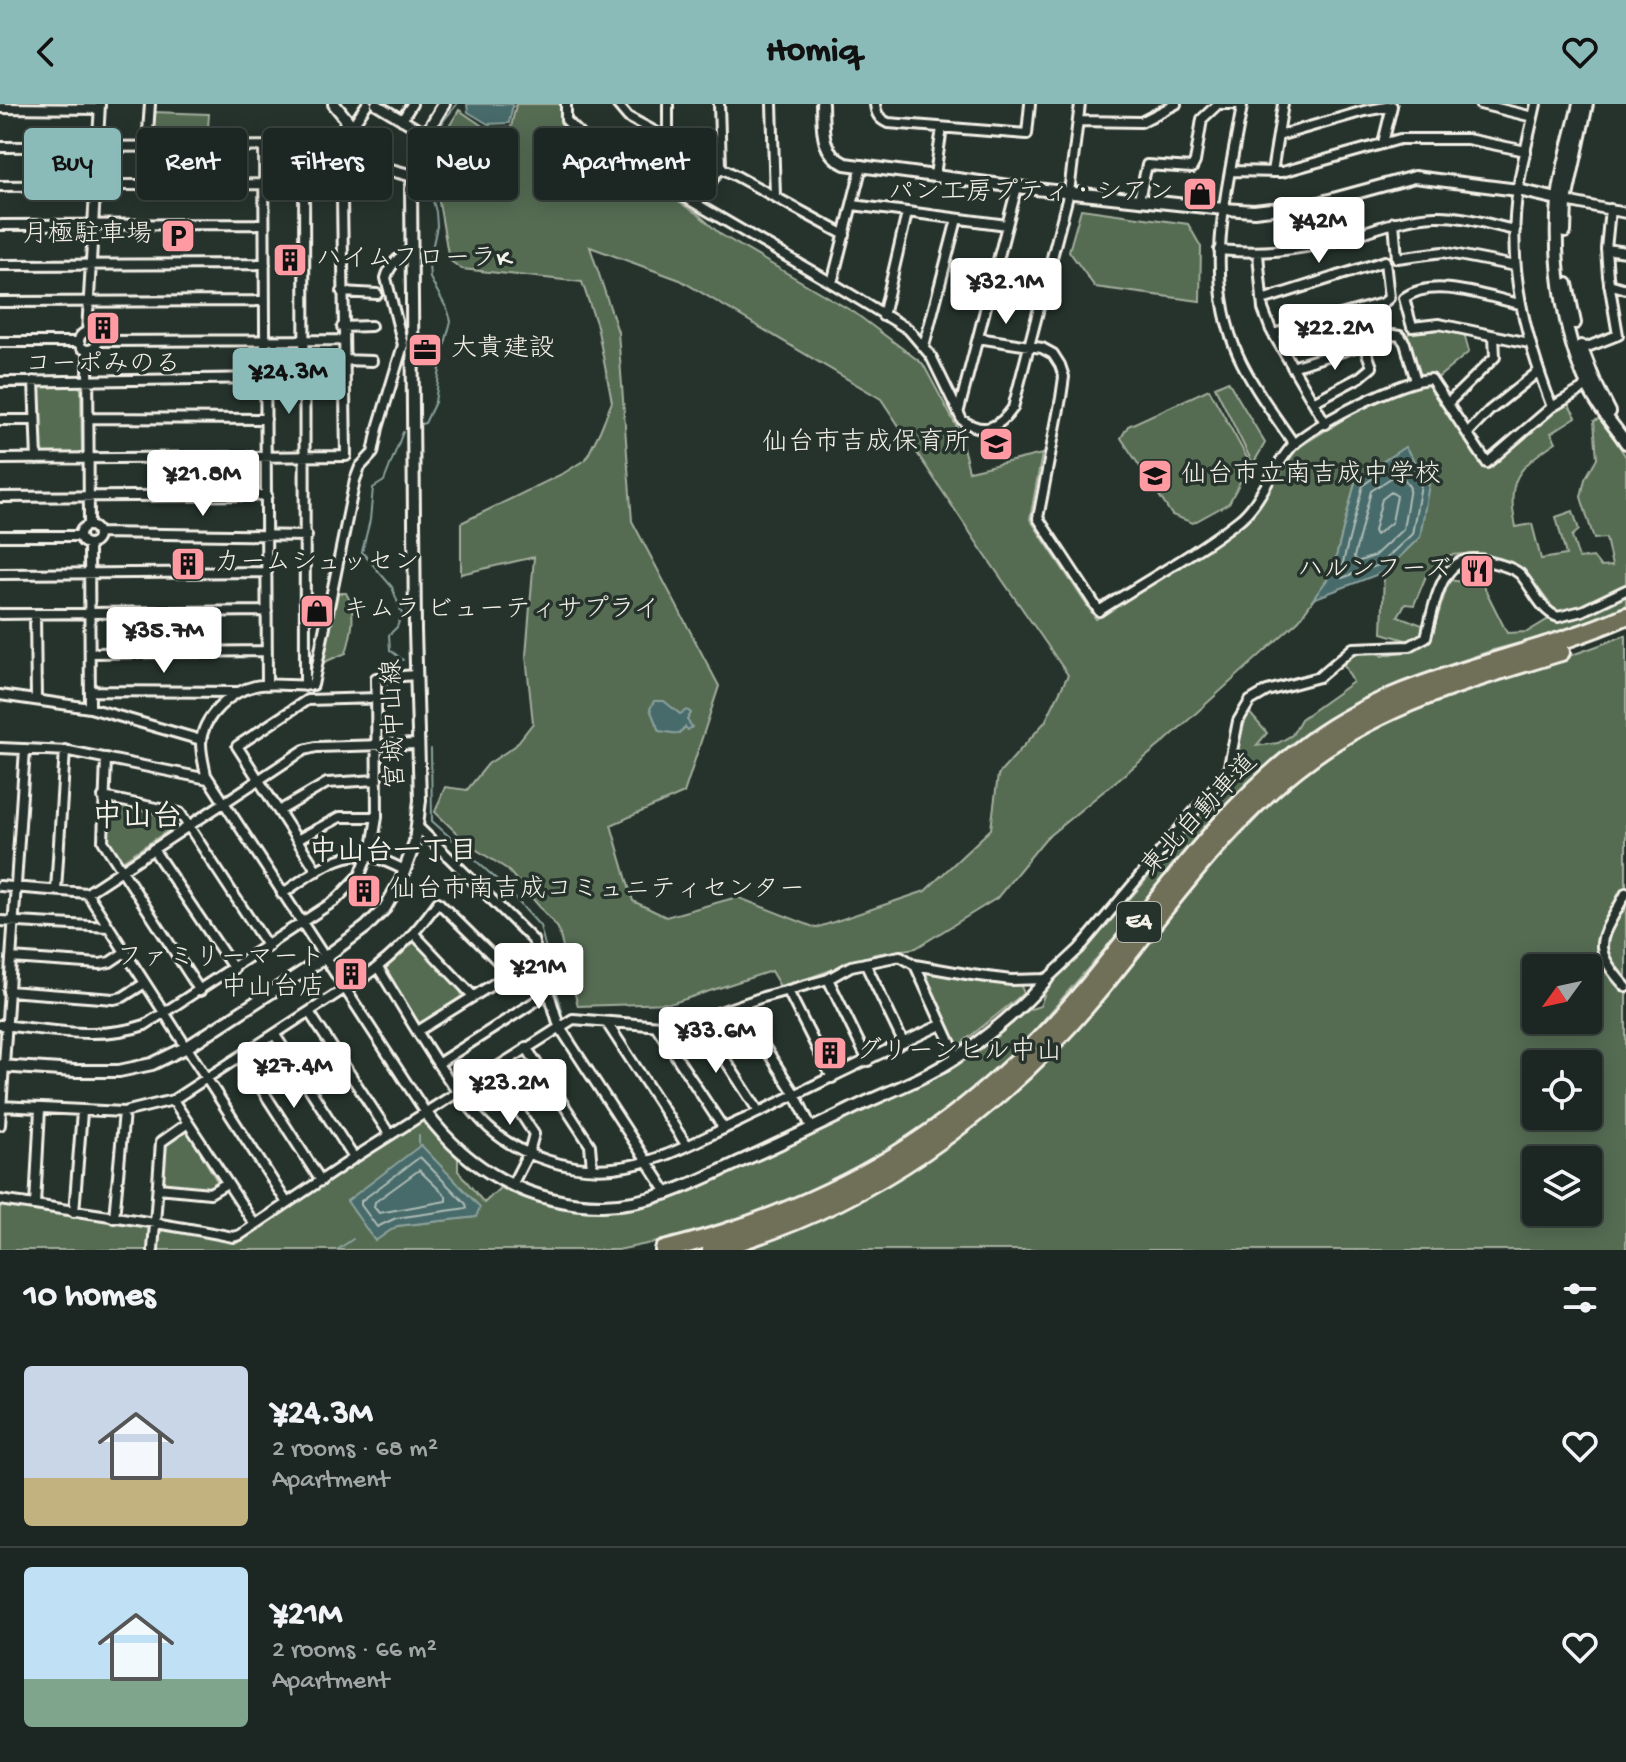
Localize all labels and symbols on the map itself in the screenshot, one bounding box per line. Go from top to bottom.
shop icon: パン工房プティ・シアン [1181,175,1219,213]
place label: パン工房プティ・シアン [888,178,1174,210]
pin: ¥42M [1272,197,1366,265]
parking icon: 月極駐車場 [159,217,197,255]
place label: 月極駐車場 [22,220,152,252]
building icon: ハイムフローラK [271,241,309,279]
place label: ハイムフローラK [316,245,513,276]
pin: ¥32.1M [941,258,1071,326]
pin: ¥22.2M [1270,304,1400,372]
building icon: コーポみのる [84,309,122,347]
office icon: 大貴建設 [406,331,444,369]
place label: 大貴建設 [451,333,555,366]
pin: ¥24.3M [224,348,354,416]
place label: コーポみのる [25,351,181,382]
school or university icon: 仙台市吉成保育所 [977,425,1015,463]
place label: 仙台市吉成保育所 [762,427,970,460]
pin: ¥21.8M [138,450,268,518]
school or university icon: 仙台市立南吉成中学校 [1136,457,1174,495]
place label: 仙台市立南吉成中学校 [1181,459,1441,492]
building icon: カームシュッセン [169,545,207,583]
place label: カームシュッセン [214,549,419,580]
restaurant icon: ハルンフーズ [1458,552,1496,590]
place label: ハルンフーズ [1298,556,1451,587]
shop icon: キムラ ビューティサプライ [298,592,336,630]
place label: キムラ ビューティサプライ [343,595,660,627]
pin: ¥35.7M [99,607,229,675]
street label: 宮城中山線 [376,658,414,790]
street label: 東北自動車道 [1135,747,1266,884]
district label: 中山台 [92,799,182,837]
district label: 中山台一丁目 [309,835,477,870]
building icon: 仙台市南吉成コミュニティセンター [345,872,383,910]
place label: 仙台市南吉成コミュニティセンター [390,874,805,907]
road number: E4 [1117,902,1161,942]
pin: ¥21M [492,943,586,1011]
place label: ファミリーマート 中山台店 [116,944,325,1005]
north arrow [1522,954,1602,1034]
building icon: ファミリーマート 中山台店 [332,955,370,993]
pin: ¥33.6M [651,1007,781,1075]
building icon: グリーンヒル中山 [811,1034,849,1072]
place label: グリーンヒル中山 [856,1036,1062,1069]
pin: ¥27.4M [229,1042,359,1110]
pin: ¥23.2M [445,1059,575,1127]

